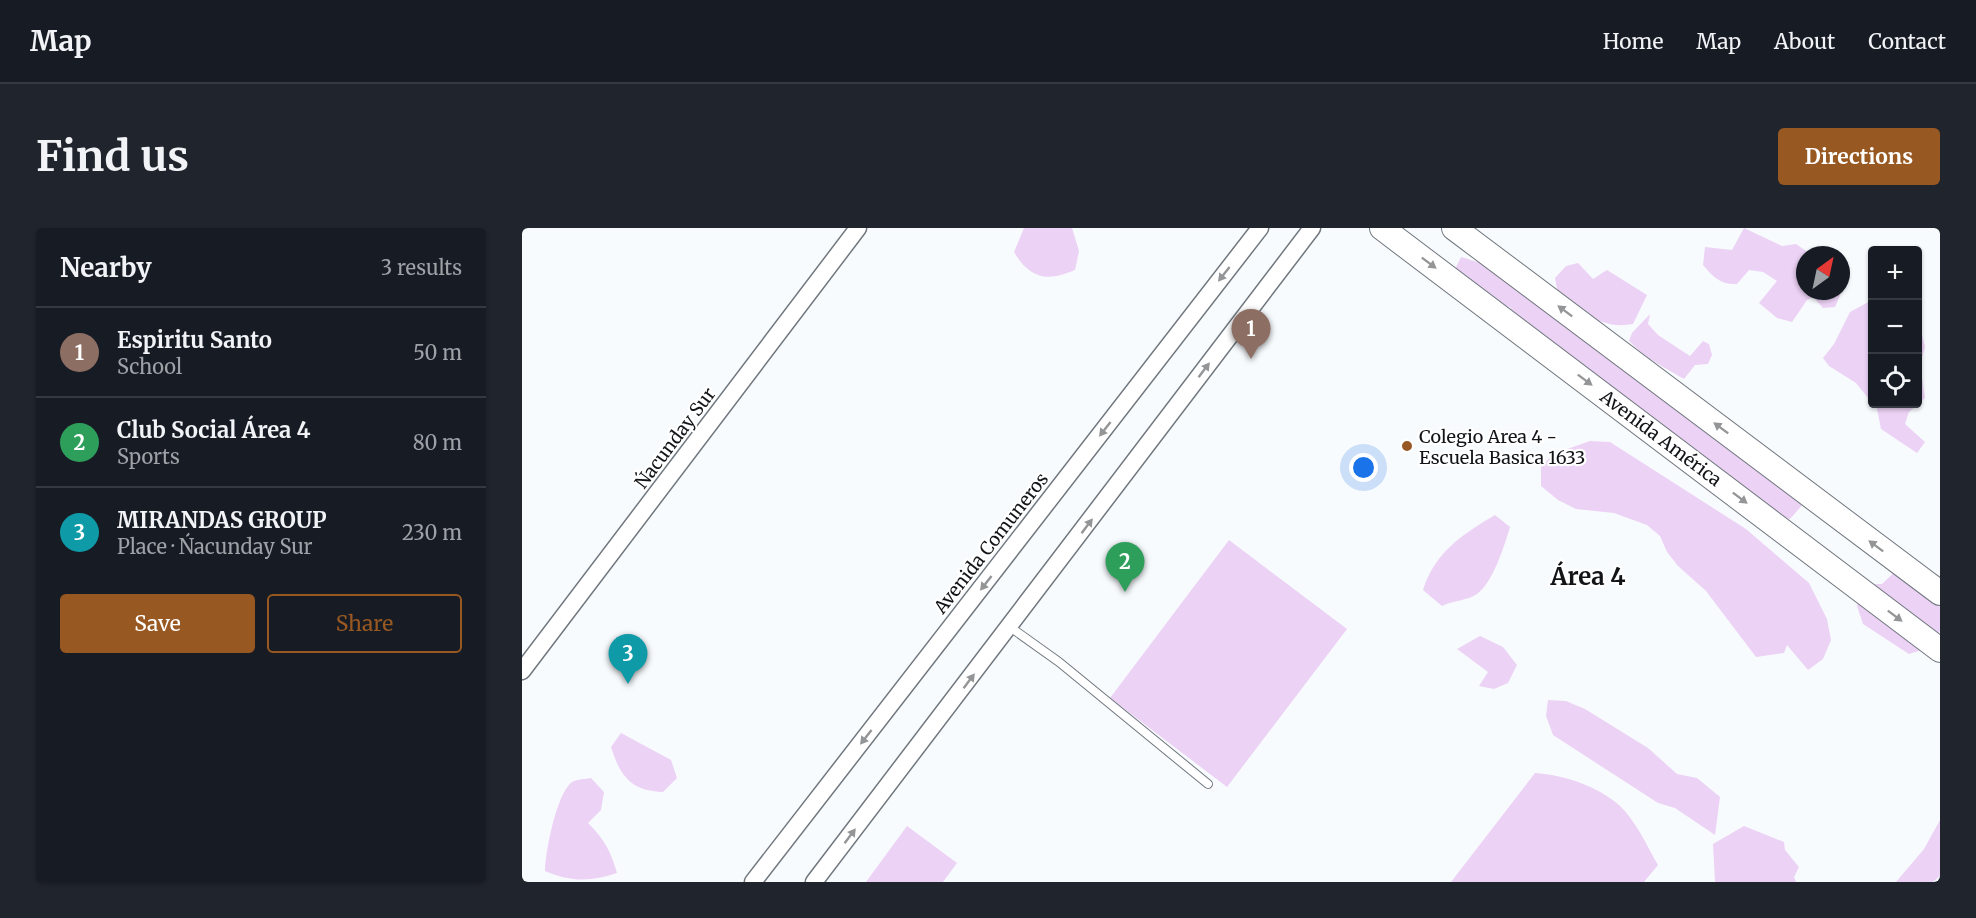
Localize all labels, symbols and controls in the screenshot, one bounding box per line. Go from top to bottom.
text: Map [30,23,92,59]
text: Home [1603,28,1663,55]
text: Map [1696,28,1741,55]
text: About [1774,28,1835,55]
text: Contact [1868,28,1946,55]
button: Directions [1778,128,1940,185]
text: Find us [36,130,189,182]
north arrow [1796,246,1850,300]
map controls [1868,246,1922,408]
button: + [1868,246,1922,300]
text: Nearby [60,251,152,284]
text: 3 results [381,255,462,280]
one-way arrow [1420,257,1436,269]
one-way arrow [1218,267,1230,282]
button: − [1868,300,1922,354]
one-way arrow [1557,306,1572,318]
pin: 1 [1232,310,1270,359]
text: Espiritu Santo [117,326,272,354]
text: 1 [75,340,84,365]
text: 50 m [413,340,462,365]
text: School [117,354,182,379]
button: locate [1868,354,1922,408]
one-way arrow [1198,363,1210,378]
one-way arrow [1577,374,1592,386]
street label: Ńacunday Sur [630,383,720,493]
street label: Avenida América [1595,384,1727,491]
text: Club Social Área 4 [117,416,311,444]
one-way arrow [1099,421,1111,436]
one-way arrow [1713,423,1728,435]
place label: Colegio Area 4 - Escuela Basica 1633 [1419,425,1585,469]
text: 2 [74,430,85,455]
text: 80 m [413,430,462,455]
marker: Colegio Area 4 - Escuela Basica 1633 [1400,439,1414,453]
text: Sports [117,444,180,469]
your location [1349,453,1378,482]
street label: Avenida Comuneros [928,468,1053,619]
one-way arrow [1732,492,1748,504]
text: MIRANDAS GROUP [117,506,327,534]
one-way arrow [1080,518,1092,533]
text: 3 [74,520,85,545]
text: 230 m [402,520,462,545]
text: Place · Ńacunday Sur [117,534,313,559]
one-way arrow [1869,540,1884,552]
pin: 2 [1106,542,1144,592]
district label: Área 4 [1549,560,1626,592]
one-way arrow [979,575,992,591]
button: Save [60,594,255,653]
button: Share [267,594,462,653]
one-way arrow [1887,610,1903,622]
pin: 3 [608,634,648,684]
one-way arrow [962,673,974,688]
one-way arrow [860,729,872,745]
one-way arrow [844,828,856,844]

